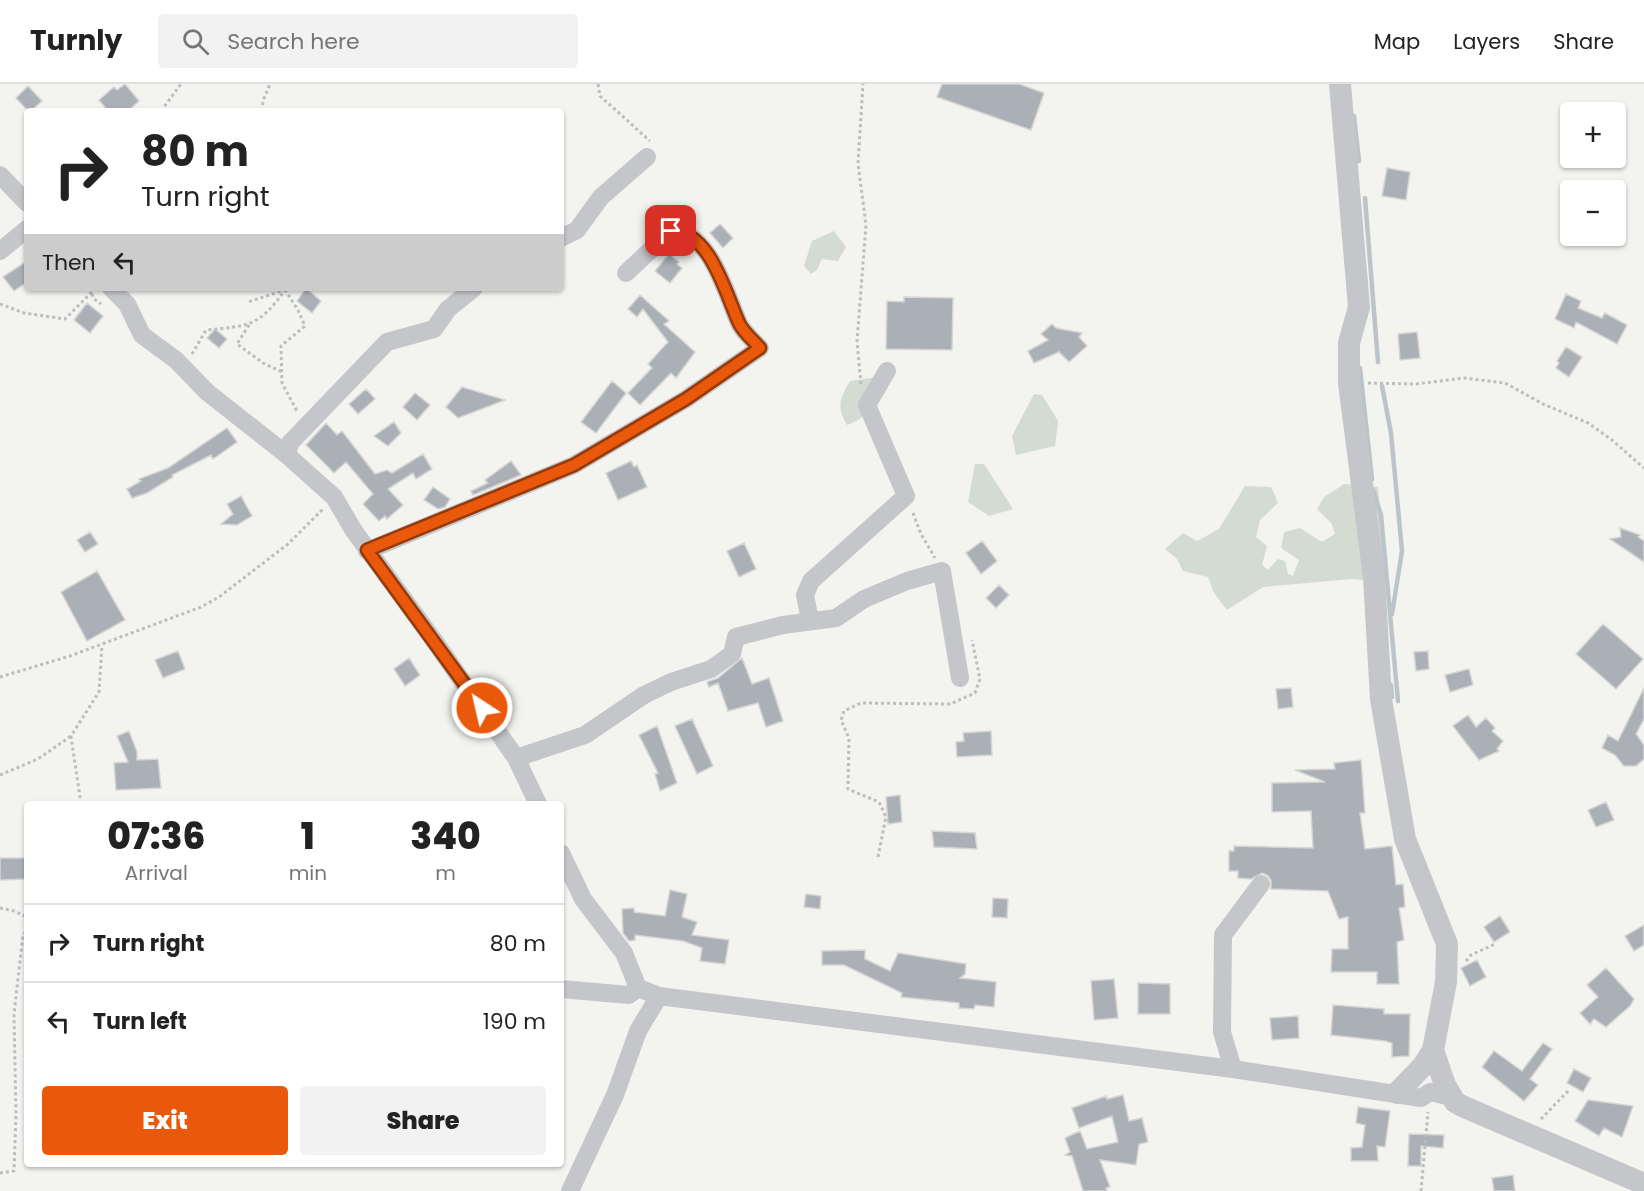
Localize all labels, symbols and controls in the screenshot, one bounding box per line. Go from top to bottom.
search box [158,14,578,68]
text: Turnly [30,21,122,60]
icon: search [179,25,212,58]
text: Search here [227,26,360,57]
text: Map [1374,27,1420,56]
text: Layers [1453,27,1520,56]
text: Share [1553,27,1614,56]
map controls [1560,102,1626,246]
button: + [1560,102,1626,168]
text: 80 m [141,122,249,181]
icon: right [42,132,120,210]
text: Turn right [141,178,270,215]
button: − [1560,180,1626,246]
pin [645,205,696,256]
icon: arrive [654,214,687,247]
icon: left [108,246,141,279]
text: Then [42,247,96,278]
position arrow [450,676,514,740]
text: 07:36 [107,811,205,862]
text: 1 [301,811,315,862]
text: 340 [410,811,481,862]
text: Arrival [125,859,188,887]
text: min [289,859,327,887]
text: m [435,859,456,887]
icon: right [42,927,75,960]
text: Turn right [93,928,204,959]
text: 80 m [490,928,546,959]
icon: left [42,1005,75,1038]
text: Turn left [93,1006,187,1037]
text: 190 m [483,1006,546,1037]
button: Exit [42,1086,288,1155]
button: Share [300,1086,546,1155]

